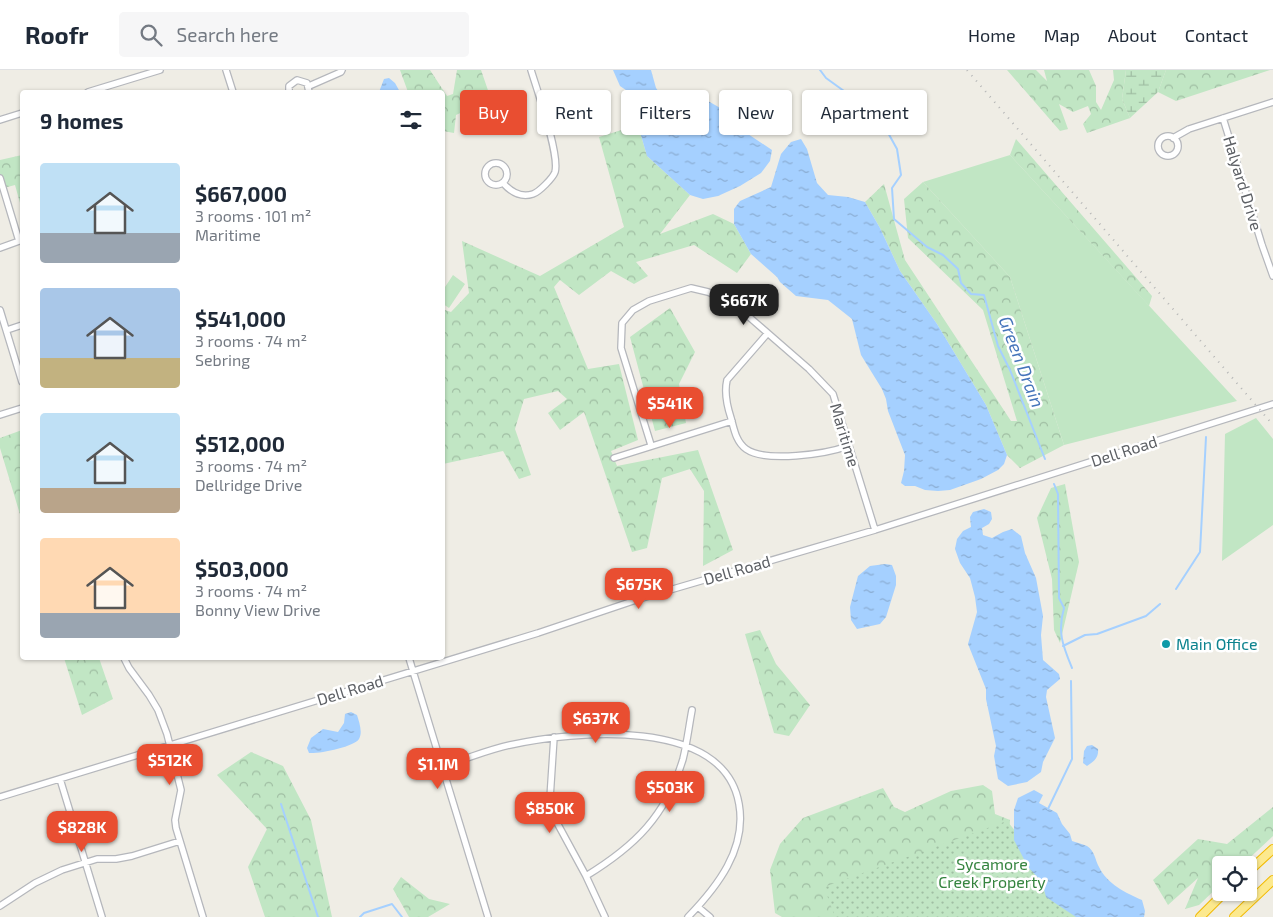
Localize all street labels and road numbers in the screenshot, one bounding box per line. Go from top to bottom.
street label: Halyard Drive [1220,133,1267,233]
street label: Maritime [827,401,864,469]
street label: Dell Road [1088,431,1159,470]
street label: Dell Road [701,551,773,588]
street label: Dell Road [314,670,386,709]

